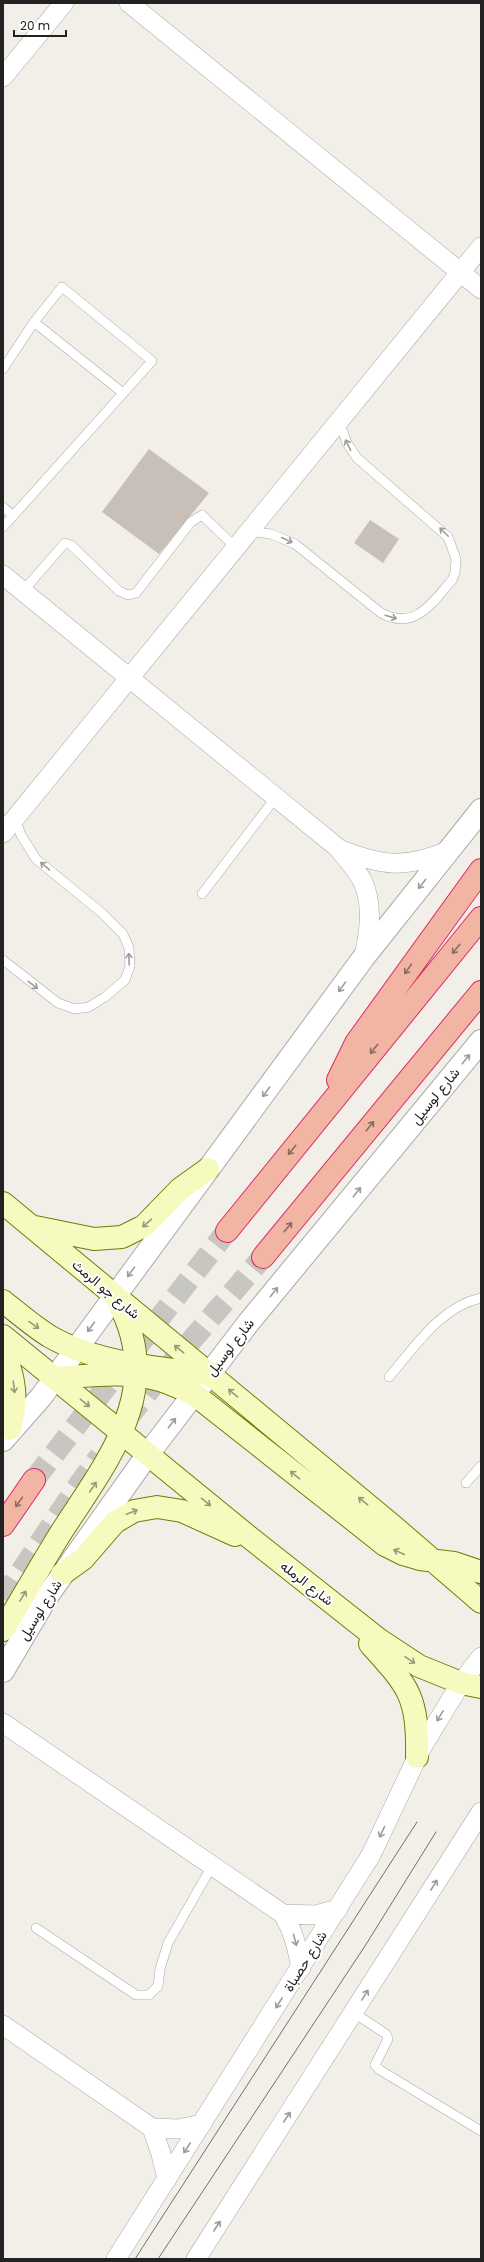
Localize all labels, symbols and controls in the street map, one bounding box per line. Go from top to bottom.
scale bar [14,12,66,38]
text: 20 m [20,17,50,34]
one-way arrow [344,439,352,451]
one-way arrow [439,527,449,537]
one-way arrow [280,537,292,544]
one-way arrow [384,614,397,621]
one-way arrow [40,862,51,871]
one-way arrow [417,878,426,889]
one-way arrow [452,943,461,954]
one-way arrow [126,953,133,966]
one-way arrow [404,963,412,974]
one-way arrow [28,980,39,989]
one-way arrow [338,981,347,992]
one-way arrow [370,1044,378,1055]
one-way arrow [462,1053,471,1064]
street label: شارع لوسيل [406,1063,465,1129]
one-way arrow [261,1086,270,1097]
one-way arrow [366,1121,375,1132]
one-way arrow [288,1145,296,1156]
one-way arrow [352,1186,361,1197]
one-way arrow [142,1218,153,1227]
one-way arrow [283,1221,292,1232]
street label: شارع جو الرمث [67,1255,144,1324]
one-way arrow [127,1266,136,1277]
one-way arrow [270,1287,279,1297]
street label: شارع لوسيل [201,1314,260,1381]
one-way arrow [28,1321,39,1329]
one-way arrow [87,1322,96,1333]
one-way arrow [174,1345,185,1354]
one-way arrow [10,1380,18,1393]
one-way arrow [227,1389,238,1398]
one-way arrow [79,1398,90,1407]
one-way arrow [167,1418,176,1429]
one-way arrow [290,1470,301,1479]
one-way arrow [89,1481,97,1492]
one-way arrow [15,1496,23,1507]
one-way arrow [358,1496,368,1505]
one-way arrow [201,1497,211,1506]
one-way arrow [125,1508,137,1516]
one-way arrow [394,1548,406,1555]
street label: شارع الرمله [276,1556,338,1611]
street label: شارع لوسيل [13,1576,67,1645]
one-way arrow [20,1590,28,1602]
one-way arrow [404,1656,415,1664]
one-way arrow [436,1710,444,1722]
one-way arrow [378,1826,385,1838]
one-way arrow [430,1880,438,1891]
street label: شارع حصباة [278,1927,332,1996]
one-way arrow [292,1933,299,1946]
one-way arrow [361,1989,369,2001]
one-way arrow [274,1997,282,2009]
one-way arrow [283,2112,291,2123]
one-way arrow [182,2142,190,2154]
one-way arrow [213,2221,221,2232]

